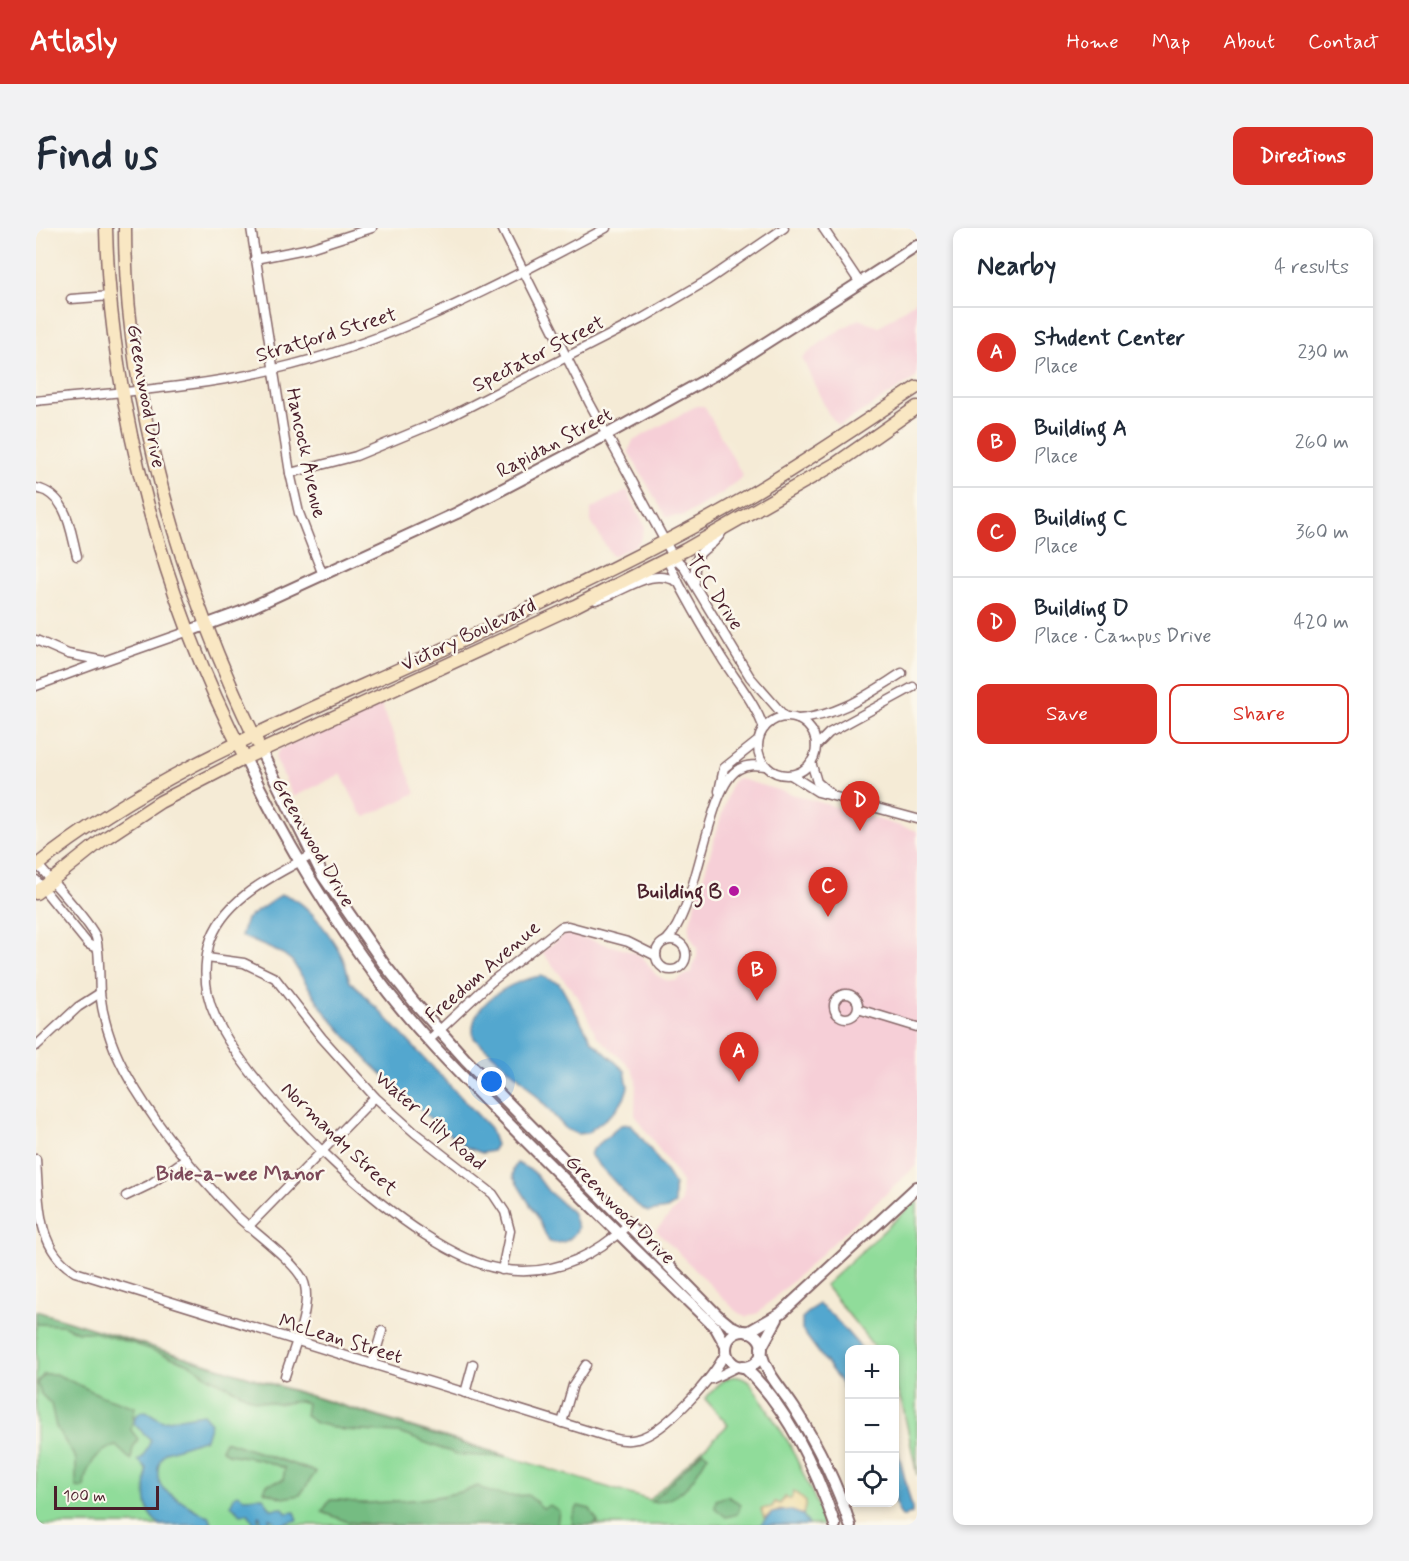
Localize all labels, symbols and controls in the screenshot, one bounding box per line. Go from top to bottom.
text: Atlasly [30,24,118,61]
text: Home [1067,28,1119,56]
text: Map [1152,28,1190,56]
text: About [1223,28,1275,56]
text: Contact [1308,28,1379,56]
button: Directions [1233,127,1373,185]
text: Find us [36,129,158,184]
text: Nearby [977,250,1056,284]
text: 4 results [1274,254,1349,281]
street label: Stratford Street [253,301,401,372]
street label: Spectator Street [468,309,609,399]
street label: Greenwood Drive [120,322,171,470]
text: Student Center [1034,325,1185,353]
text: A [990,339,1003,366]
text: 230 m [1297,339,1349,366]
text: Place [1034,353,1078,380]
street label: Hancock Avenue [279,386,333,521]
street label: Rapidan Street [492,402,617,485]
text: Building A [1034,415,1127,443]
text: B [990,429,1003,456]
text: 260 m [1295,429,1349,456]
text: Place [1034,443,1078,470]
text: Building C [1034,505,1127,533]
text: C [989,519,1004,546]
text: 360 m [1296,519,1349,546]
text: Place [1034,533,1078,560]
street label: TCC Drive [680,550,749,636]
street label: Victory Boulevard [397,592,541,678]
text: Building D [1034,595,1129,623]
text: D [990,609,1003,636]
text: 420 m [1293,609,1349,636]
text: Place · Campus Drive [1034,623,1212,650]
button: Save [977,684,1157,744]
button: Share [1169,684,1349,744]
street label: Greenwood Drive [265,773,361,912]
pin: D [840,782,880,831]
pin: C [808,868,848,917]
place label: Building B [637,879,722,908]
marker: Building B [727,884,741,898]
street label: Freedom Avenue [420,915,546,1030]
pin: B [738,952,776,1001]
pin: A [720,1032,758,1082]
street label: Water Lilly Road [369,1065,491,1177]
your location [477,1067,506,1096]
street label: Normandy Street [275,1076,404,1202]
street label: Greenwood Drive [559,1149,681,1271]
district label: Bide-a-wee Manor [156,1160,325,1188]
street label: McLean Street [275,1308,406,1371]
map controls [845,1345,899,1507]
button: + [845,1345,899,1399]
button: − [845,1399,899,1453]
button: locate [845,1453,899,1507]
scale bar [54,1483,159,1510]
text: 100 m [63,1486,106,1507]

